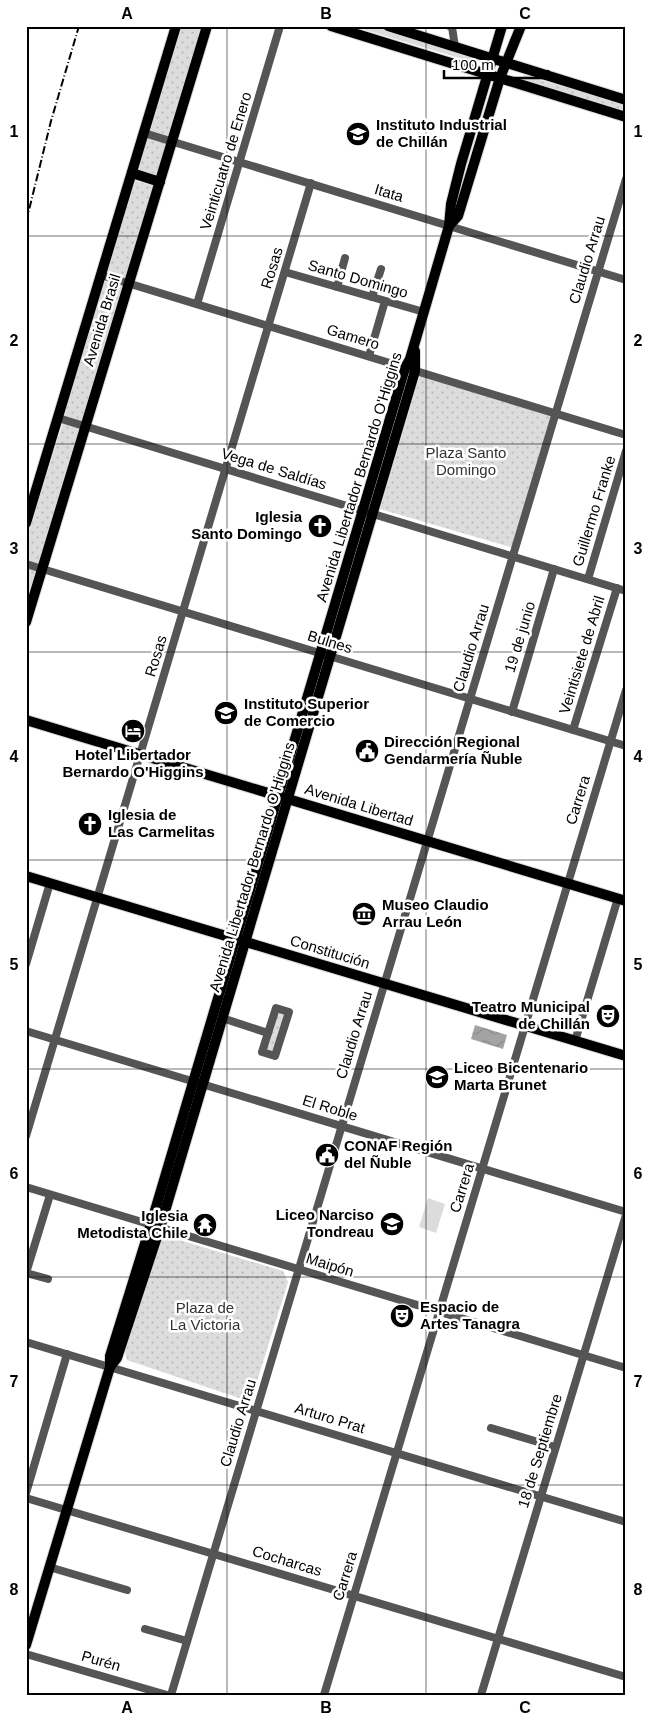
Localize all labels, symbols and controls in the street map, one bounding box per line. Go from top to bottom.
text: A [121,5,133,22]
text: B [320,5,332,22]
text: C [519,5,531,22]
scale bar [444,48,548,80]
text: 100 m [452,56,494,73]
street label: Veinticuatro de Enero [196,90,255,232]
place label: Instituto Industrial de Chillán [376,116,507,150]
school or university icon: Instituto Industrial de Chillán [345,121,371,147]
text: 1 [10,123,19,140]
text: 1 [634,123,643,140]
street label: Itata [373,180,406,205]
street label: Claudio Arrau [565,214,608,306]
street label: Rosas [257,245,286,291]
street label: Santo Domingo [306,256,410,301]
street label: Avenida Brasil [79,272,124,368]
street label: Gamero [325,320,382,353]
text: 2 [10,332,19,349]
text: 2 [634,332,643,349]
street label: Avenida Libertador Bernardo O'Higgins [312,350,405,604]
street label: Vega de Saldías [219,444,329,493]
park label: Plaza Santo Domingo [426,444,506,478]
street label: Guillermo Franke [569,453,618,568]
place label: Iglesia Santo Domingo [191,508,303,542]
church icon: Iglesia Santo Domingo [307,513,333,539]
text: 3 [10,540,19,557]
text: 3 [634,540,643,557]
street label: Veintisiete de Abril [555,594,608,716]
street label: 19 de junio [501,599,538,674]
street label: Claudio Arrau [449,602,492,694]
street label: Bulnes [306,627,355,656]
street label: Rosas [141,633,170,679]
place label: Instituto Superior de Comercio [244,695,369,729]
school or university icon: Instituto Superior de Comercio [213,700,239,726]
hotel icon: Hotel Libertador Bernardo O'Higgins [120,718,146,744]
place label: Dirección Regional Gendarmería Ñuble [384,733,522,767]
public building icon: Dirección Regional Gendarmería Ñuble [354,738,380,764]
street label: Avenida Libertador Bernardo O'Higgins [205,740,298,994]
place label: Hotel Libertador Bernardo O'Higgins [62,746,204,780]
text: 4 [10,748,19,765]
text: 4 [634,748,643,765]
street label: Carrera [562,772,593,827]
street label: Avenida Libertad [303,780,415,829]
place label: Iglesia de Las Carmelitas [108,806,215,840]
church icon: Iglesia de Las Carmelitas [77,811,103,837]
place label: Museo Claudio Arrau León [382,896,489,930]
museum icon: Museo Claudio Arrau León [351,901,377,927]
street label: Constitución [288,931,372,972]
text: 5 [10,956,19,973]
text: 5 [634,956,643,973]
street label: Claudio Arrau [332,989,375,1081]
place label: Teatro Municipal de Chillán [472,998,590,1032]
theatre icon: Teatro Municipal de Chillán [595,1003,621,1029]
place label: Liceo Bicentenario Marta Brunet [454,1059,588,1093]
school or university icon: Liceo Bicentenario Marta Brunet [424,1064,450,1090]
street label: El Roble [301,1091,360,1124]
place label: CONAF Región del Ñuble [344,1137,452,1171]
public building icon: CONAF Región del Ñuble [314,1142,340,1168]
street label: Carrera [446,1160,477,1215]
text: 6 [10,1165,19,1182]
text: 6 [634,1165,643,1182]
place label: Liceo Narciso Tondreau [276,1206,374,1240]
place label: Iglesia Metodista Chile [77,1207,189,1241]
school or university icon: Liceo Narciso Tondreau [379,1211,405,1237]
temple icon: Iglesia Metodista Chile [192,1212,218,1238]
street label: Maipón [304,1249,356,1280]
place label: Espacio de Artes Tanagra [420,1298,520,1332]
park label: Plaza de La Victoria [170,1299,241,1333]
theatre icon: Espacio de Artes Tanagra [389,1303,415,1329]
text: 7 [10,1373,19,1390]
text: 7 [634,1373,643,1390]
street label: Claudio Arrau [216,1377,259,1469]
street label: 18 de Septiembre [514,1392,565,1510]
street label: Arturo Prat [293,1399,368,1436]
street label: Cocharcas [250,1542,324,1579]
street label: Carrera [329,1548,360,1603]
text: 8 [10,1581,19,1598]
text: 8 [634,1581,643,1598]
street label: Purén [80,1647,123,1674]
text: A [121,1699,133,1716]
text: B [320,1699,332,1716]
text: C [519,1699,531,1716]

